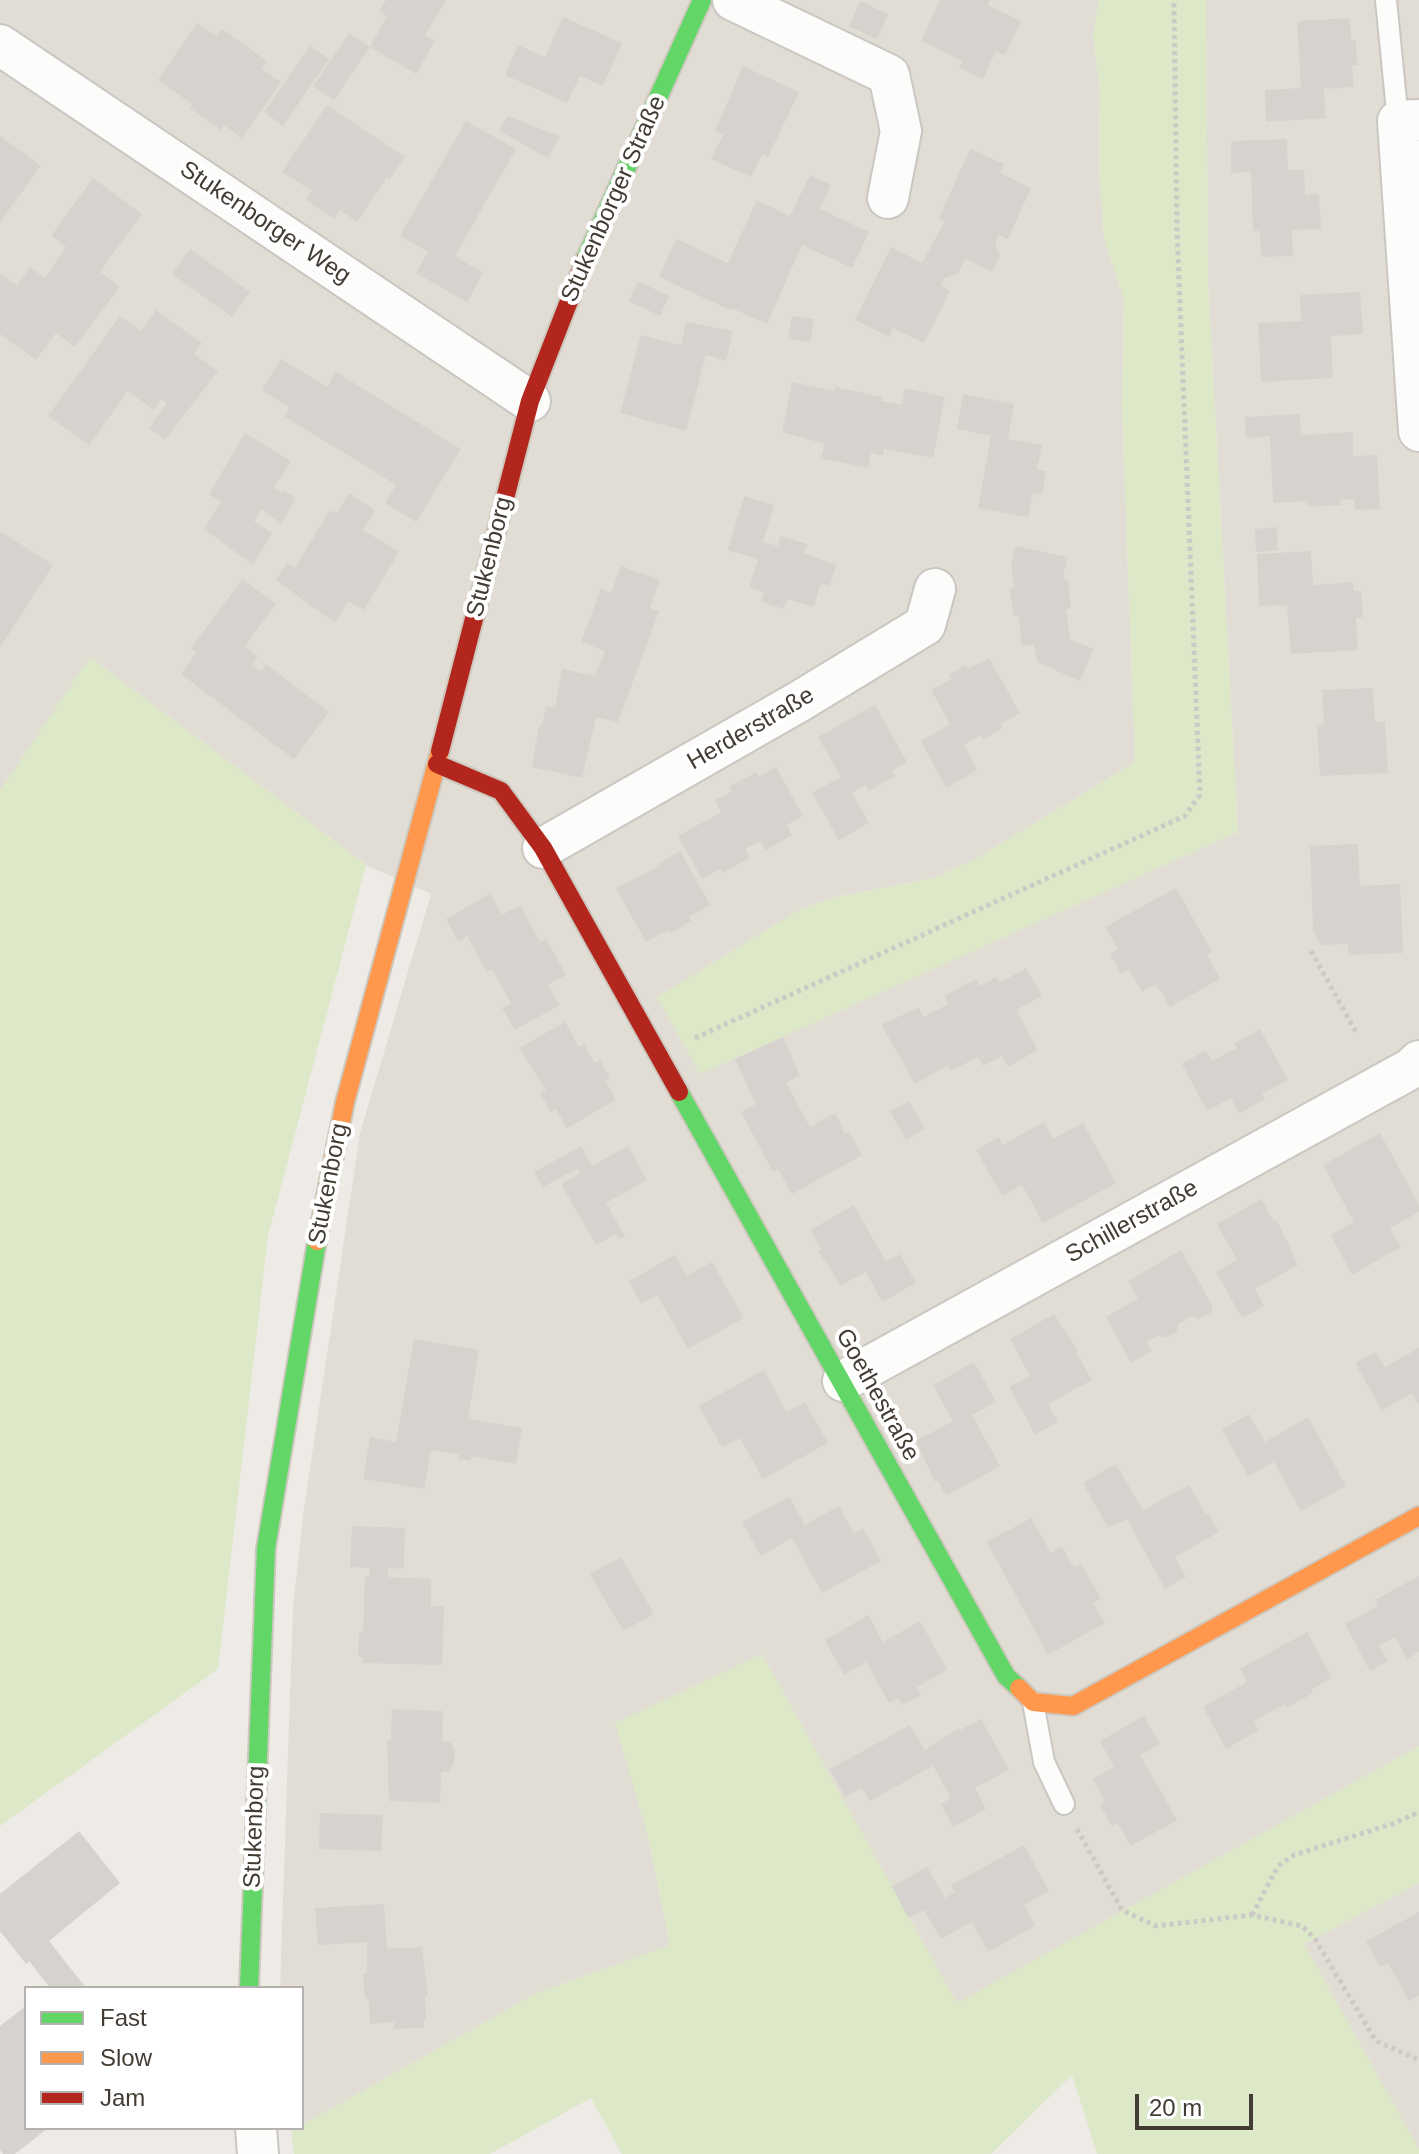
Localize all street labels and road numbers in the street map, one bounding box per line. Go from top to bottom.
street label: Stukenborger Straße [556,91,672,307]
street label: Stukenborger Weg [174,155,356,291]
street label: Stukenborg [461,494,519,620]
street label: Herderstraße [683,681,819,777]
street label: Stukenborg [303,1121,355,1247]
street label: Schillerstraße [1061,1174,1203,1270]
street label: Goethestraße [829,1324,925,1466]
street label: Stukenborg [238,1765,272,1889]

